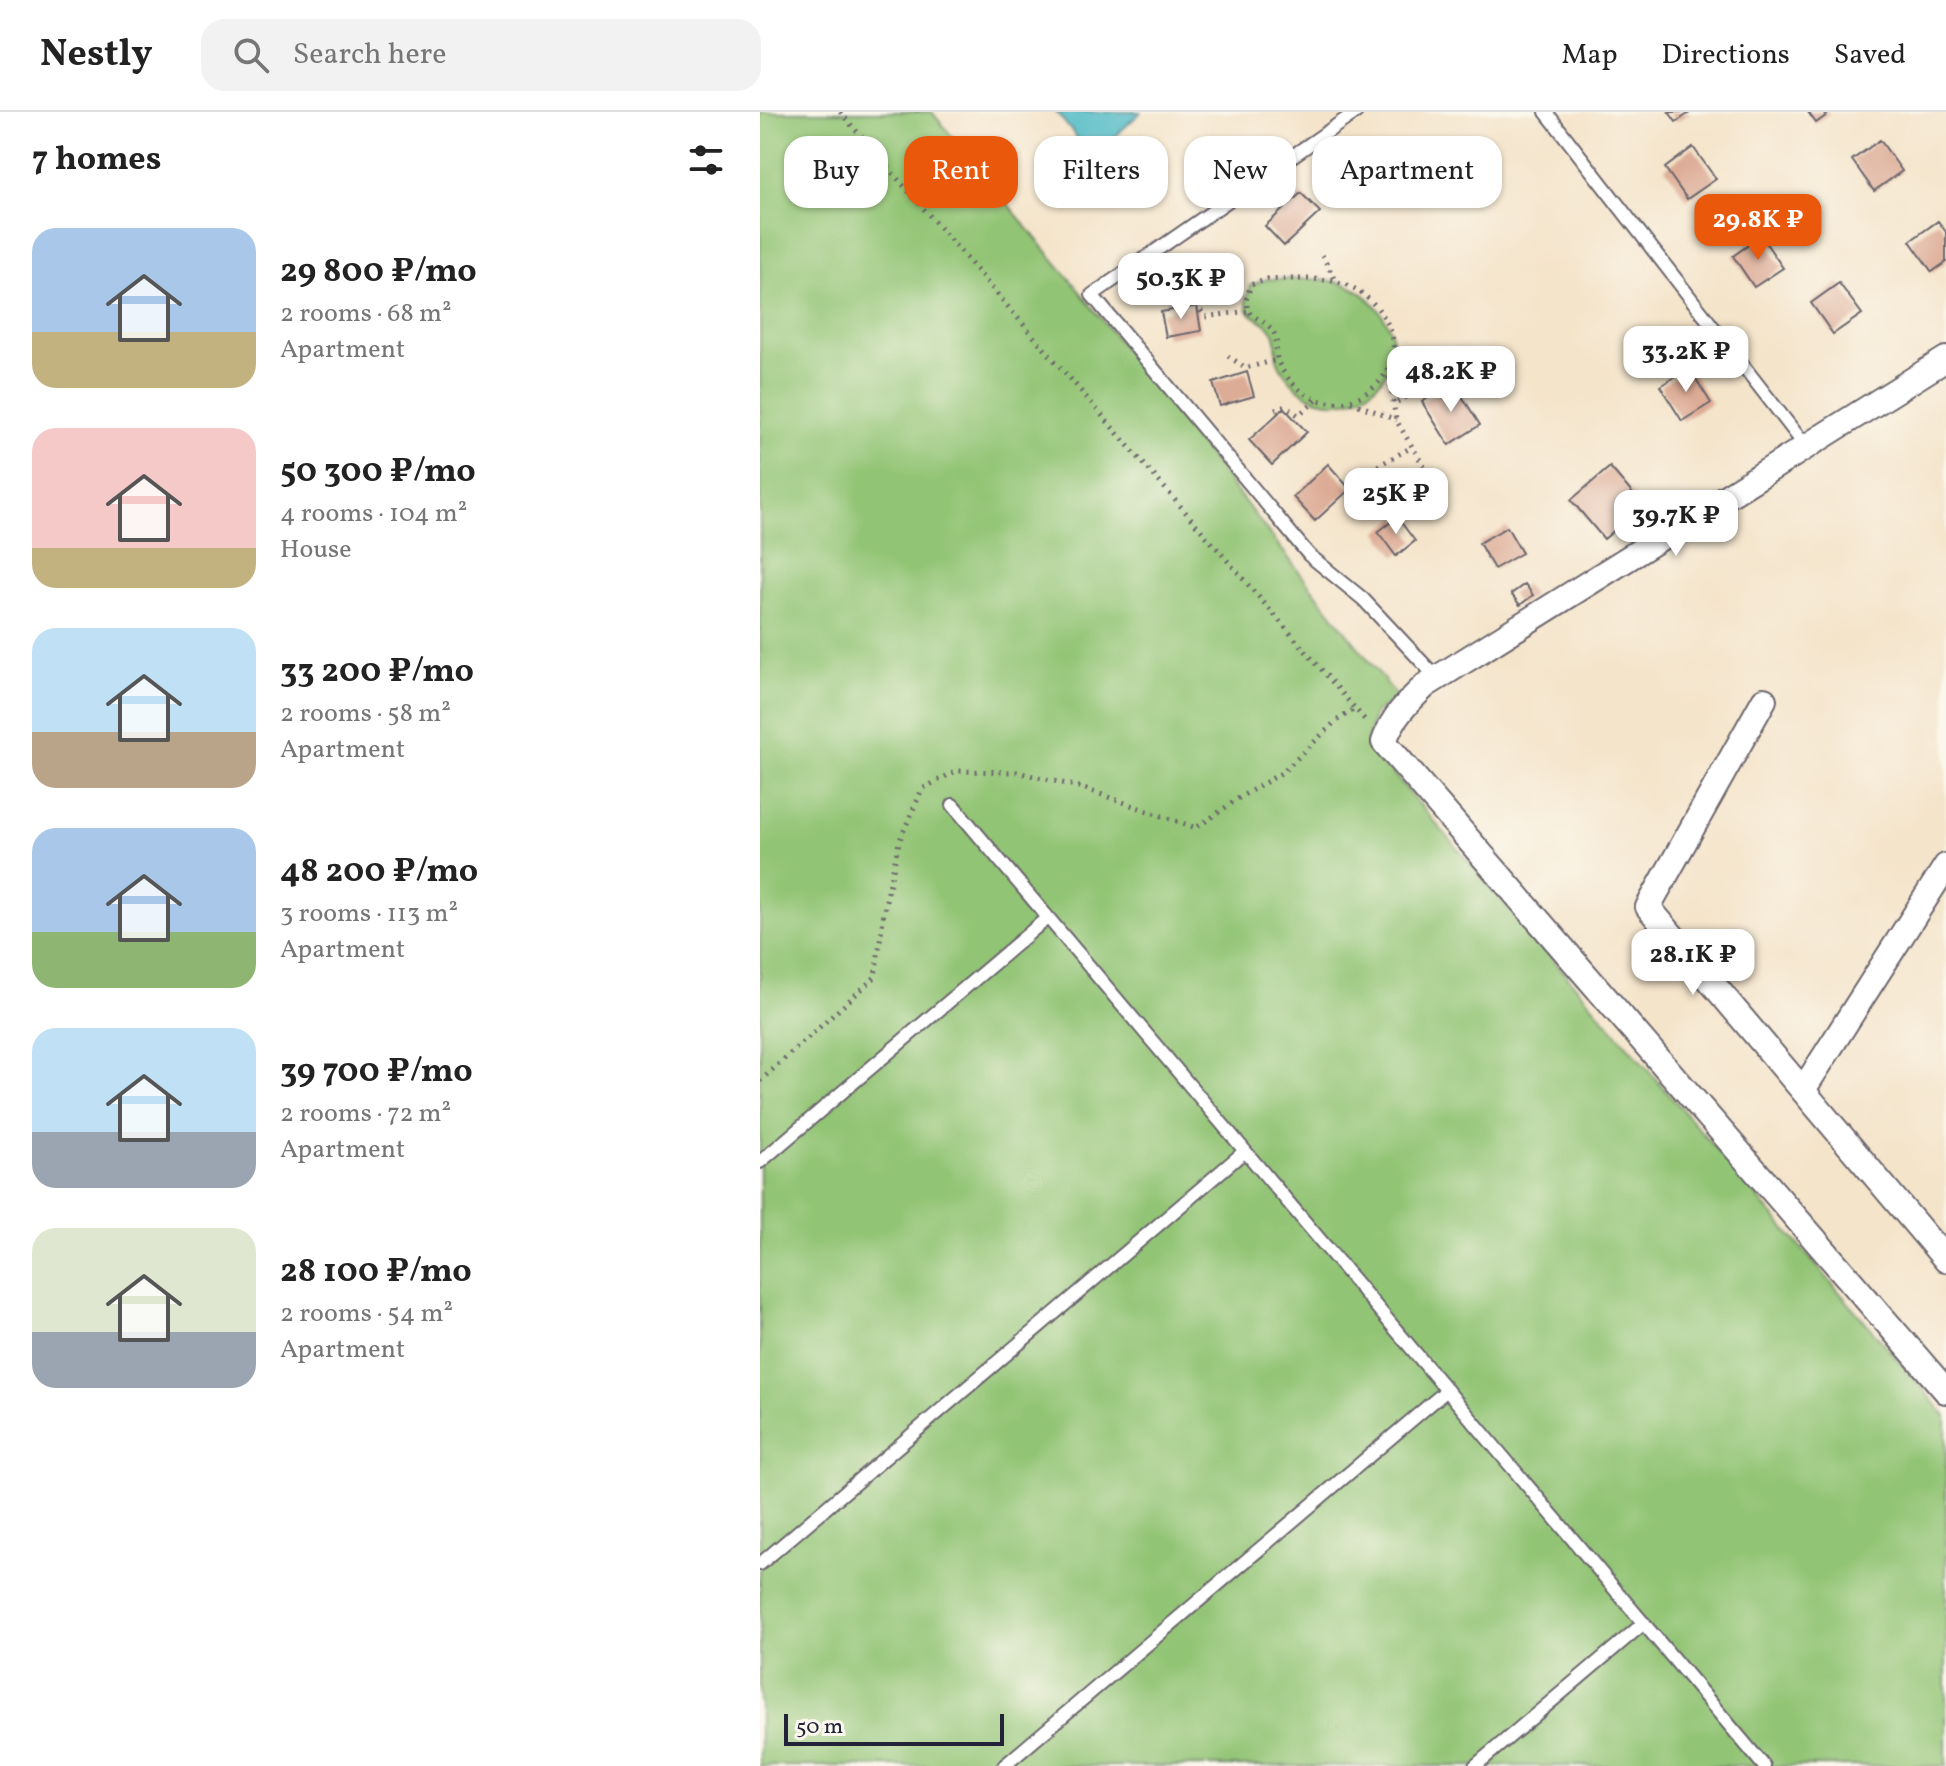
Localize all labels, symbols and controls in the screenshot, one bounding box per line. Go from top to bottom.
search box [201,19,761,91]
text: Nestly [40,29,153,82]
icon: search [229,33,273,77]
text: Search here [293,34,446,76]
text: Map [1562,36,1618,75]
text: Directions [1662,36,1790,75]
text: Saved [1834,36,1906,75]
chip: Buy [784,136,888,208]
chip: Rent [904,136,1018,208]
chip: Filters [1034,136,1168,208]
chip: New [1184,136,1296,208]
chip: Apartment [1312,136,1502,208]
text: 7 homes [32,137,161,184]
icon: filters [684,138,728,182]
pin: 29.8K ₽ [1684,194,1832,262]
text: 29.8K ₽ [1712,202,1804,238]
text: 29 800 ₽/mo [280,249,477,296]
pin: 50.3K ₽ [1107,253,1255,321]
icon: home [96,260,192,356]
text: 50.3K ₽ [1136,261,1226,297]
text: 2 rooms · 68 m² [280,296,452,332]
pin: 33.2K ₽ [1612,326,1760,394]
text: Apartment [280,332,405,368]
text: 33.2K ₽ [1641,334,1731,370]
pin: 48.2K ₽ [1377,346,1525,414]
text: 48.2K ₽ [1405,354,1497,390]
text: 50 300 ₽/mo [280,449,476,496]
icon: home [96,460,192,556]
pin: 25K ₽ [1340,468,1452,536]
text: 25K ₽ [1362,476,1430,512]
pin: 39.7K ₽ [1602,490,1750,558]
text: 4 rooms · 104 m² [280,496,467,532]
text: 39.7K ₽ [1632,498,1720,534]
text: House [280,532,352,568]
text: 33 200 ₽/mo [280,649,474,696]
icon: home [96,660,192,756]
text: 2 rooms · 58 m² [280,696,451,732]
text: Apartment [280,732,405,768]
text: 48 200 ₽/mo [280,849,478,896]
icon: home [96,860,192,956]
text: 3 rooms · 113 m² [280,896,458,932]
pin: 28.1K ₽ [1619,929,1767,997]
text: Apartment [280,932,405,968]
text: 28.1K ₽ [1650,937,1736,973]
text: 39 700 ₽/mo [280,1049,473,1096]
icon: home [96,1060,192,1156]
text: 2 rooms · 72 m² [280,1096,451,1132]
text: Apartment [280,1132,405,1168]
text: 28 100 ₽/mo [280,1249,472,1296]
icon: home [96,1260,192,1356]
text: 2 rooms · 54 m² [280,1296,453,1332]
text: Apartment [280,1332,405,1368]
scale bar [784,1710,1004,1746]
text: 50 m [796,1712,843,1743]

